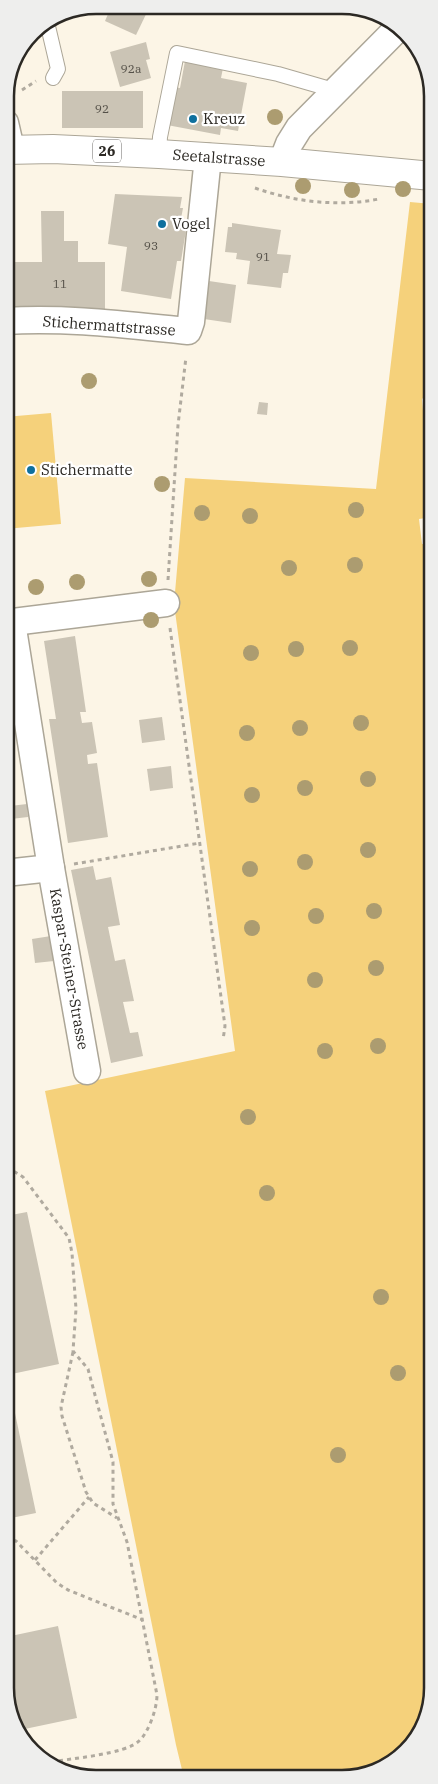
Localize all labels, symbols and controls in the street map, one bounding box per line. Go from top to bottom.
house number: 92a [121,61,142,76]
house number: 92 [95,101,109,116]
place label: Kreuz [203,109,245,128]
marker: Kreuz [187,113,199,125]
road number: 26 [93,140,121,162]
street label: Seetalstrasse [172,145,266,170]
place label: Vogel [172,214,210,233]
marker: Vogel [156,218,168,230]
house number: 93 [144,238,158,253]
house number: 91 [256,249,270,264]
house number: 11 [53,276,67,291]
street label: Stichermattstrasse [42,311,176,340]
place label: Stichermatte [41,460,132,479]
marker: Stichermatte [25,464,37,476]
street label: Kaspar-Steiner-Strasse [46,887,93,1051]

